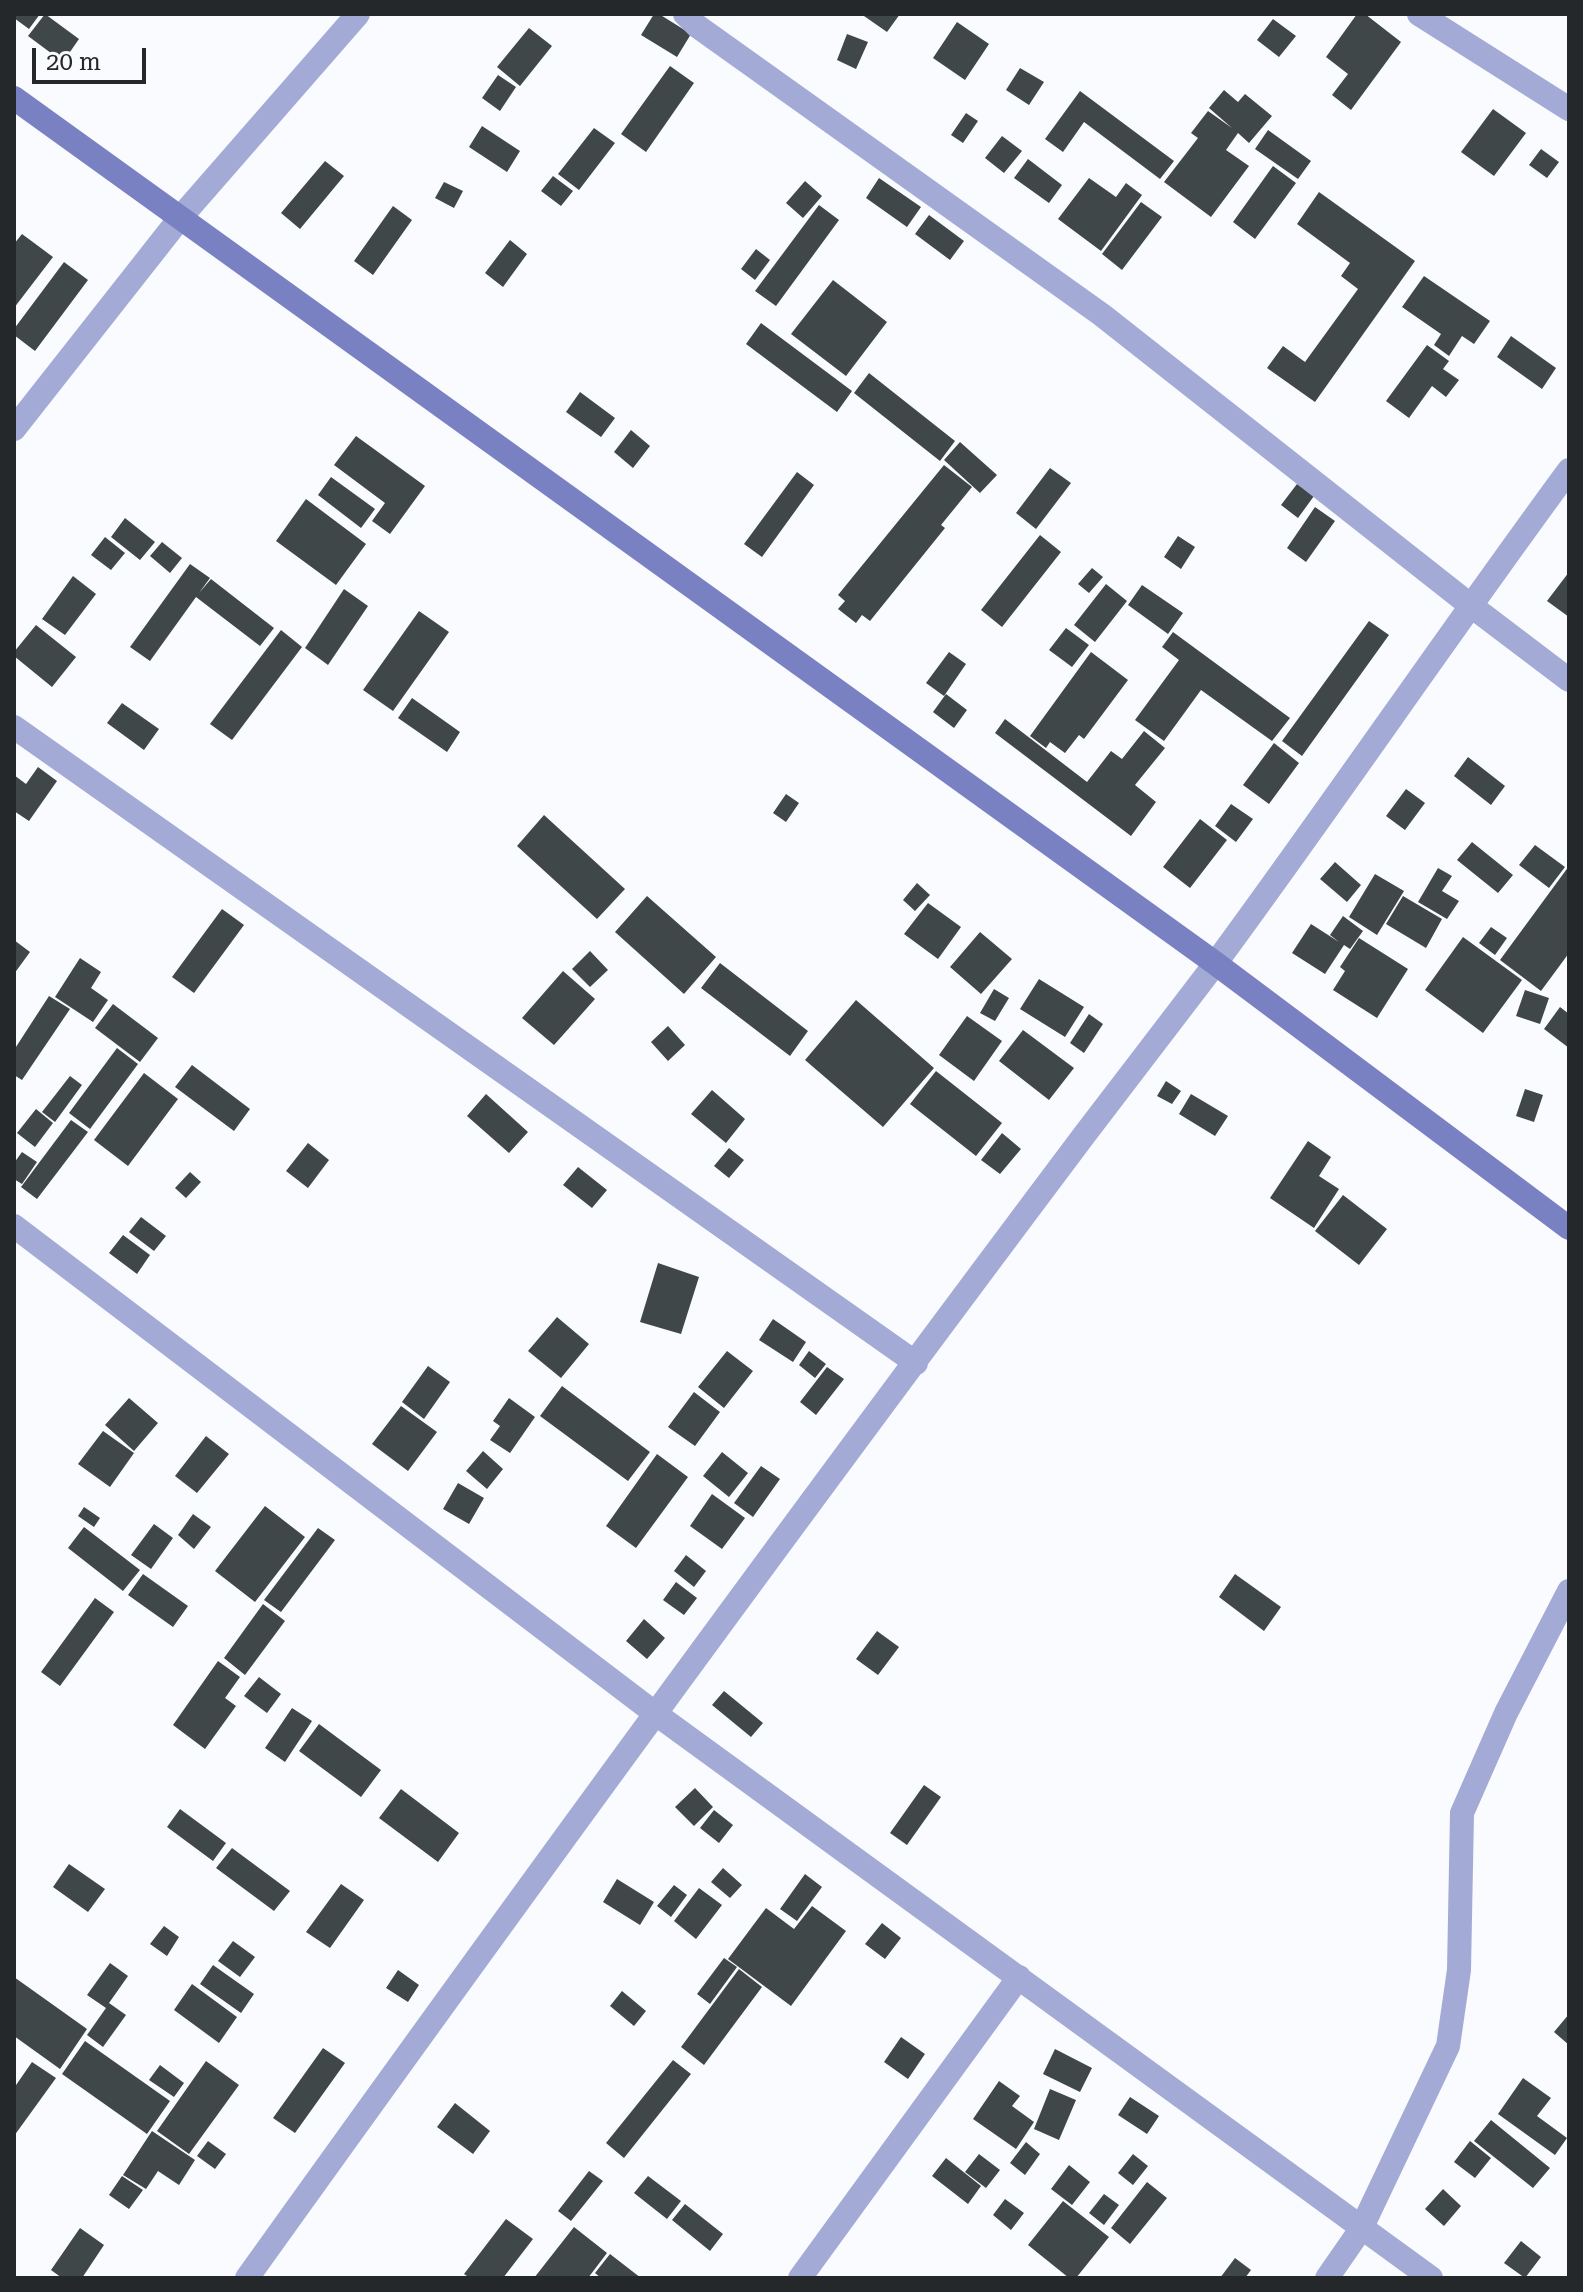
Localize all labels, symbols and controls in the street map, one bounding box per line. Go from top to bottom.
scale bar [36,32,150,82]
text: 20 m [46,48,101,76]

